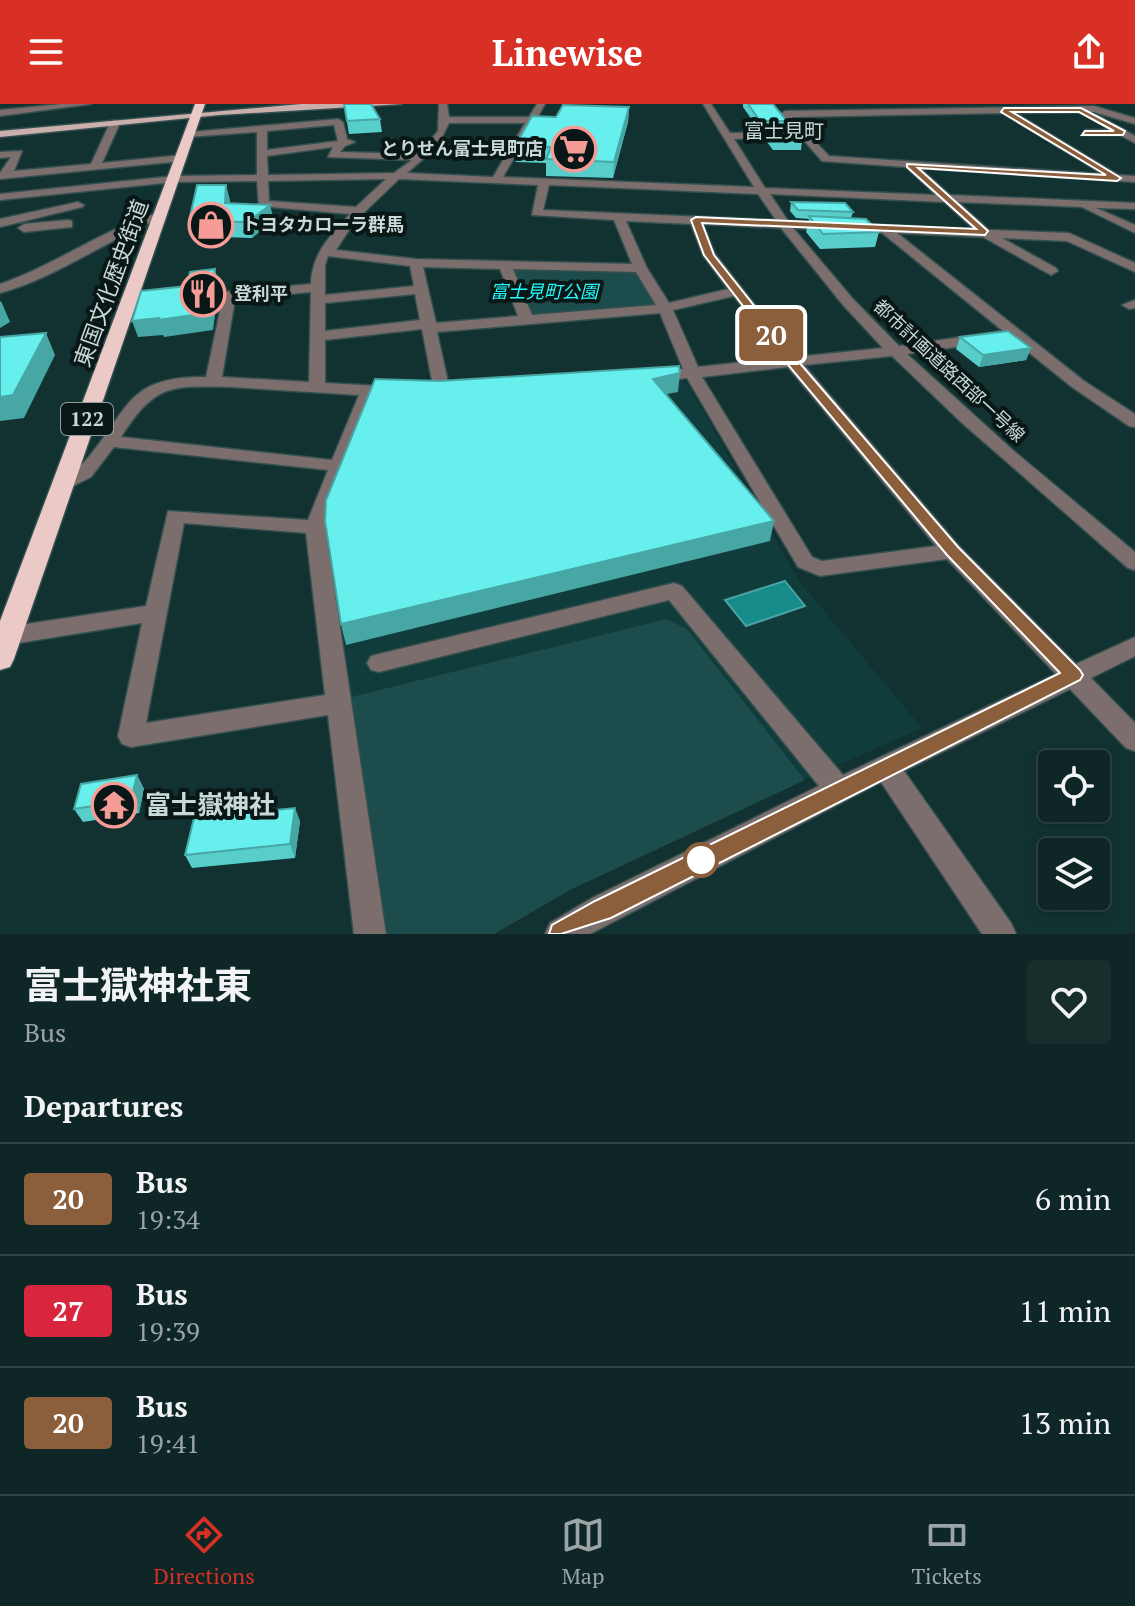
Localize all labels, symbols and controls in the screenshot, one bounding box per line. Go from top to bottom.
text: Linewise [492,29,643,76]
icon: menu [24,30,68,74]
icon: share [1067,30,1111,74]
district label: 富士見町 [744,117,824,144]
supermarket icon: とりせん富士見町店 [550,125,598,173]
place label: とりせん富士見町店 [381,136,543,160]
street label: 東国文化歴史街道 [67,195,154,370]
shop icon: トヨタカローラ群馬 [187,201,235,249]
place label: トヨタカローラ群馬 [242,212,404,236]
restaurant icon: 登利平 [179,270,227,318]
park label: 富士見町公園 [490,279,601,303]
place label: 登利平 [234,281,288,305]
street label: 都市計画道路西部一号線 [869,294,1030,447]
line badge: 20 [735,309,807,361]
text: 20 [755,316,787,353]
road number: 122 [61,403,113,435]
map controls [1038,750,1110,910]
button: locate [1038,750,1110,822]
temple icon: 富士嶽神社 [90,781,138,829]
place label: 富士嶽神社 [145,787,275,821]
button: layers [1038,838,1110,910]
unlabelled marker [684,843,718,877]
text: 富士獄神社東 [24,960,252,1010]
button: heart [1027,960,1111,1044]
text: Bus [24,1015,66,1049]
text: Departures [24,1086,183,1126]
text: Bus [136,1162,188,1202]
text: 6 min [1035,1179,1111,1219]
text: 20 [52,1180,84,1217]
text: 19:34 [136,1202,200,1236]
text: Bus [136,1274,188,1314]
text: 11 min [1019,1291,1111,1331]
text: 27 [52,1292,84,1329]
text: 19:39 [136,1314,200,1348]
text: Bus [136,1386,188,1426]
text: 13 min [1019,1403,1111,1443]
text: 20 [52,1404,84,1441]
text: 19:41 [136,1426,200,1460]
tab: Directions [153,1513,255,1590]
tab: Map [561,1513,605,1590]
tab: Tickets [911,1513,982,1590]

